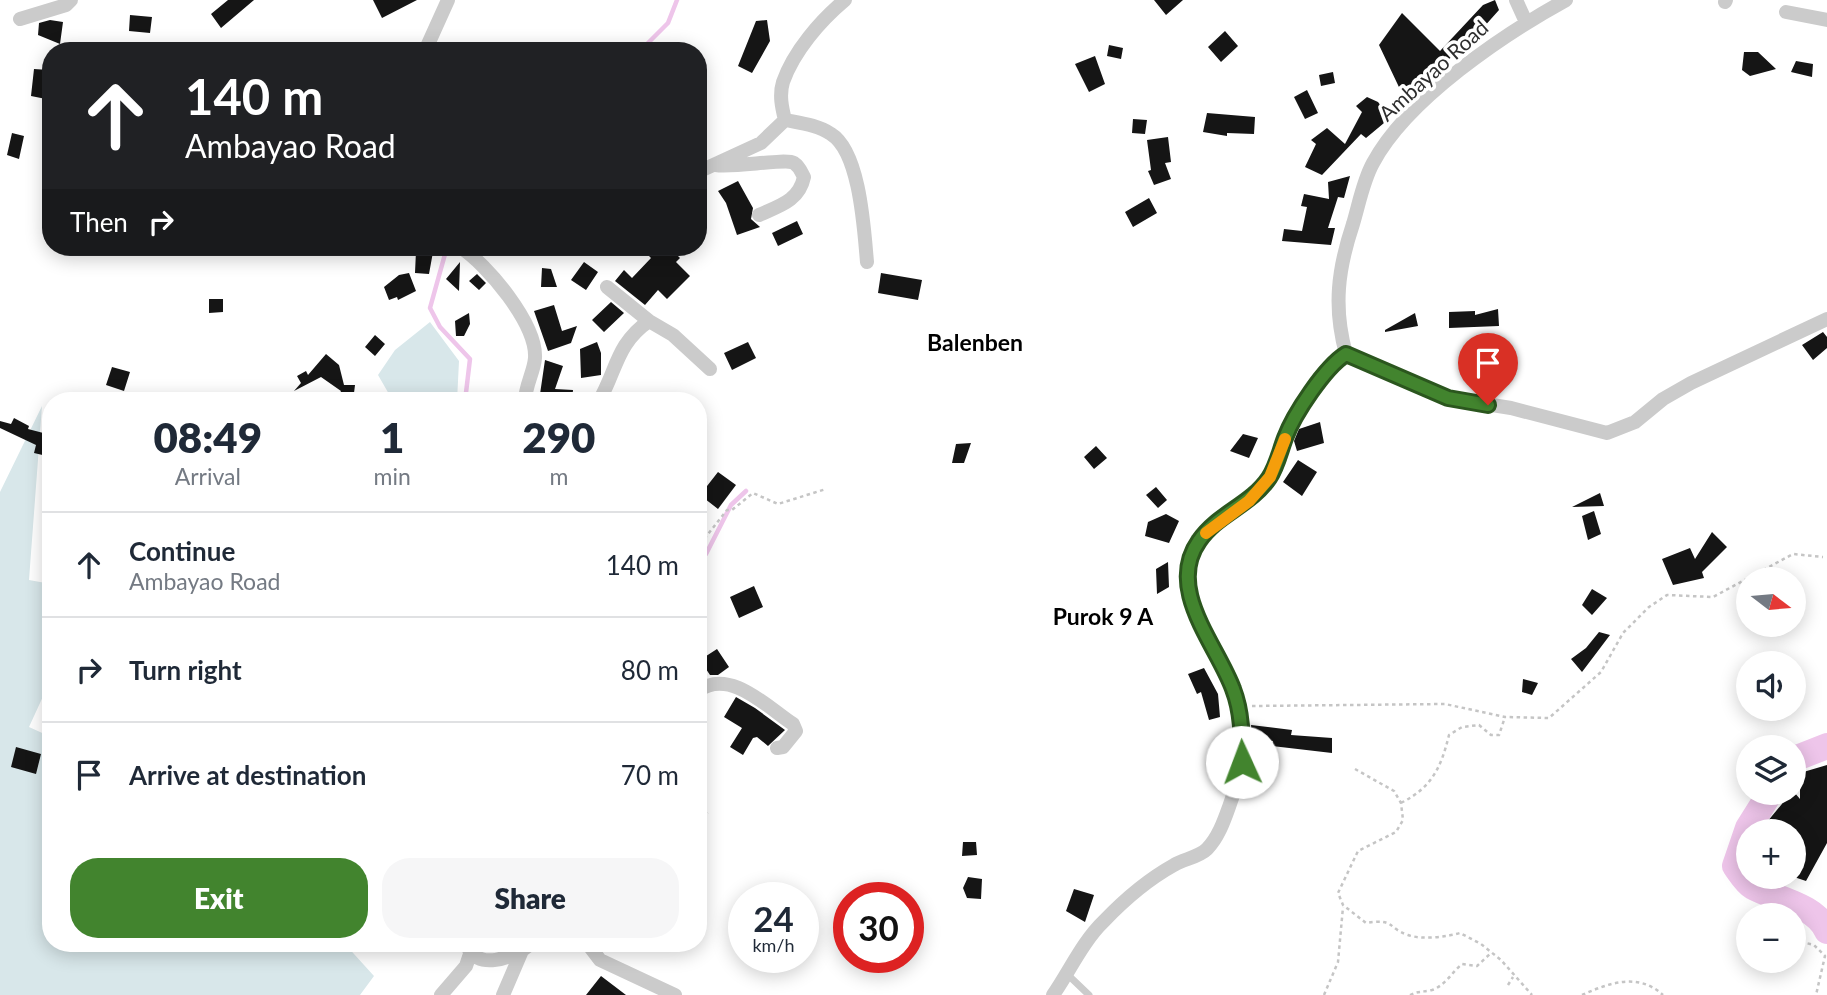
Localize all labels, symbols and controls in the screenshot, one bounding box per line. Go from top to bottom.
street label: Ambayao Road [1373,14,1493,125]
text: 140 m [185,67,323,125]
icon: ahead [70,70,161,161]
text: Ambayao Road [185,126,396,165]
icon: right [142,203,180,241]
text: Then [70,206,128,238]
district label: Balenben [927,328,1023,356]
pin [1458,333,1518,405]
icon: arrive [1469,344,1507,382]
text: 08:49 [154,412,262,462]
text: 1 [380,412,404,462]
text: 290 [522,412,595,462]
text: Arrival [175,462,241,490]
text: min [374,462,411,490]
text: m [549,462,568,490]
text: Continue [129,535,235,567]
icon: ahead [70,546,108,584]
text: 140 m [606,549,679,581]
text: Ambayao Road [129,567,280,595]
north arrow [1736,567,1806,637]
map controls [1736,567,1806,973]
district label: Purok 9 A [1053,602,1154,630]
icon: right [70,651,108,689]
button: sound [1736,651,1806,721]
text: Turn right [129,654,242,686]
text: 80 m [621,654,679,686]
position arrow [1205,725,1279,799]
button: layers [1736,735,1806,805]
icon: arrive [70,756,108,794]
text: Arrive at destination [129,759,366,791]
text: 70 m [621,759,679,791]
button: + [1736,819,1806,889]
button: Exit [70,858,368,938]
button: Share [382,858,679,938]
speed limit sign: 30 [833,882,924,973]
text: 24 [753,897,794,939]
button: − [1736,903,1806,973]
text: km/h [752,934,795,956]

